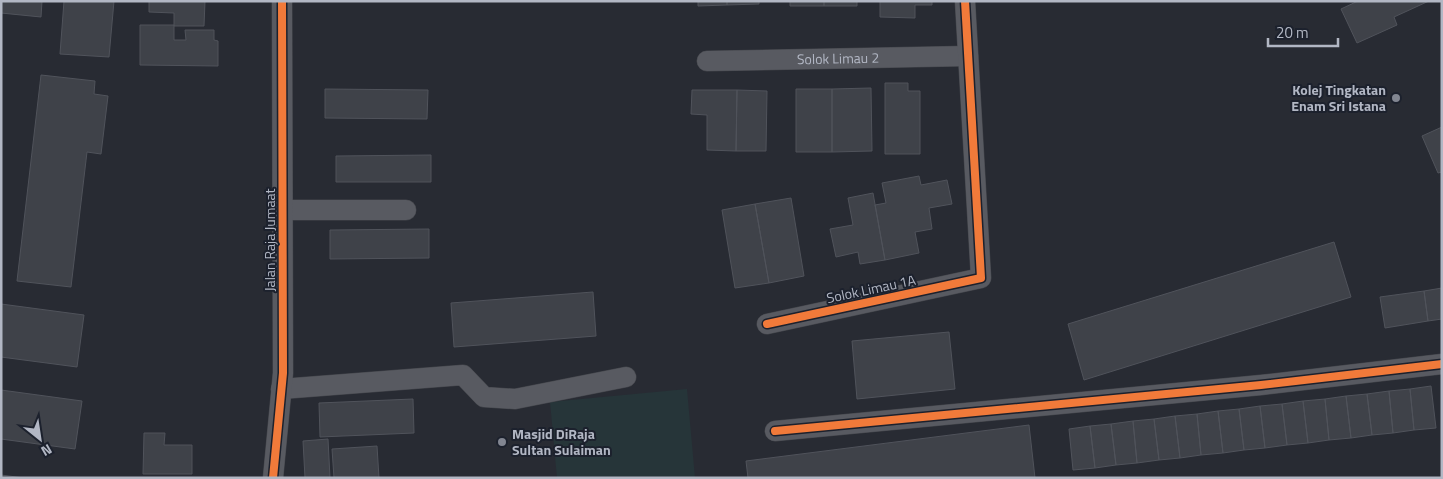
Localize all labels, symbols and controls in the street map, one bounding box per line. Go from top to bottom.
scale bar [1268,15,1338,47]
text: 20 m [1276,21,1309,44]
street label: Solok Limau 2 [797,47,879,69]
place label: Kolej Tingkatan Enam Sri Istana [1291,79,1386,116]
marker: Kolej Tingkatan Enam Sri Istana [1390,92,1402,104]
street label: Jalan Raja Jumaat [259,189,280,291]
street label: Solok Limau 1A [824,269,918,308]
north arrow [15,414,65,464]
place label: Masjid DiRaja Sultan Sulaiman [512,423,611,460]
marker: Masjid DiRaja Sultan Sulaiman [496,436,508,448]
text: N [37,439,56,462]

